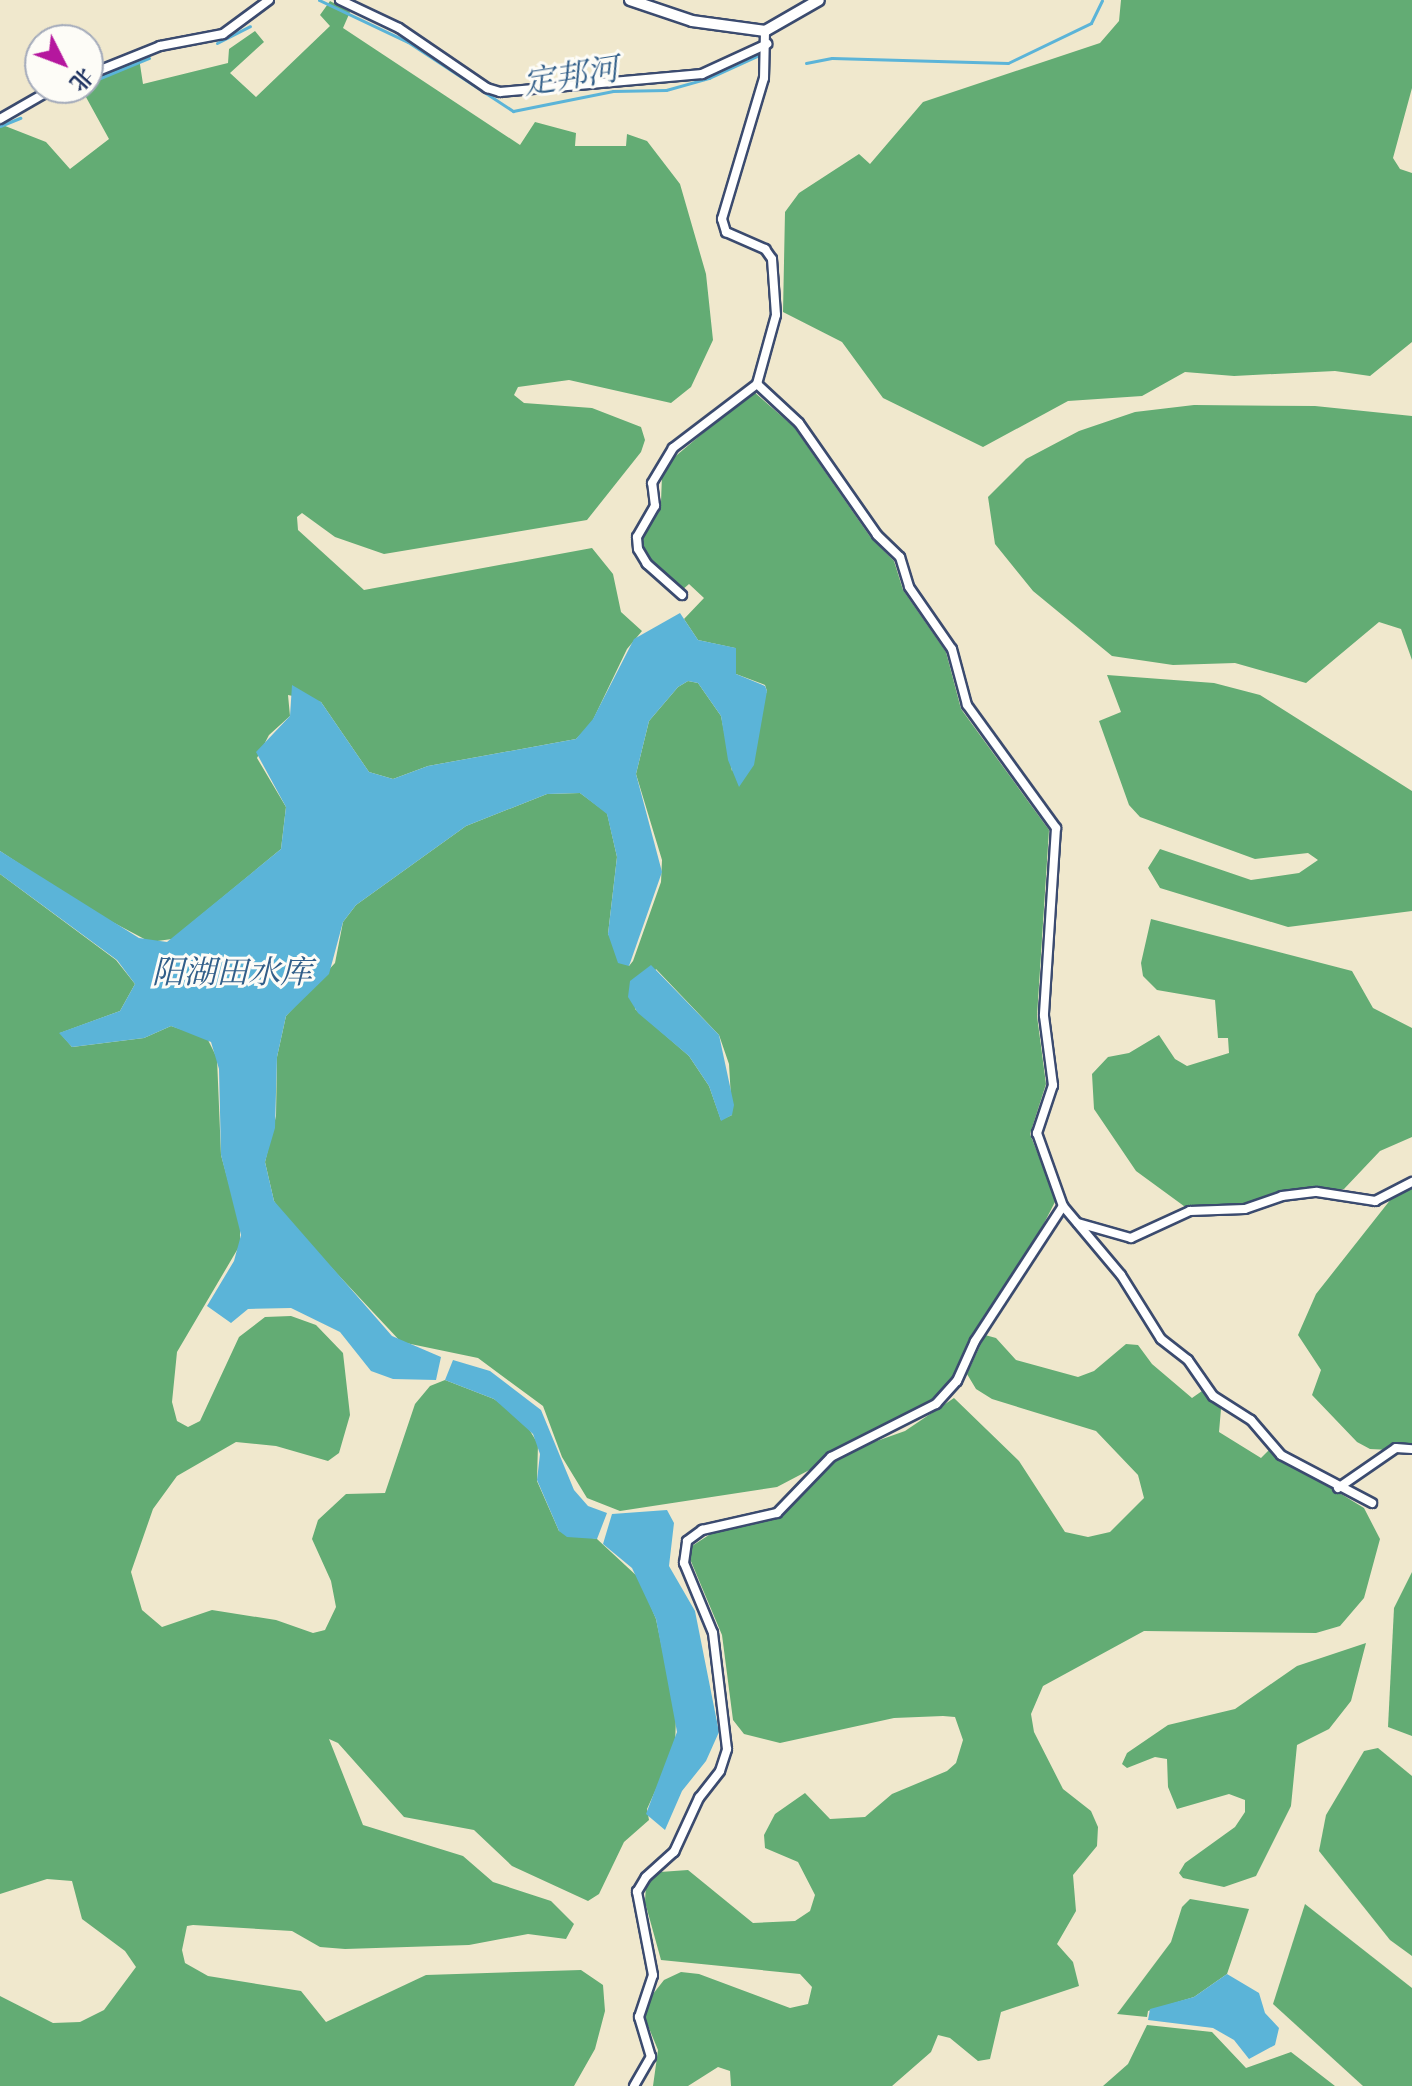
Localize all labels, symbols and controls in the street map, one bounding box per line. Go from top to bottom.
north arrow [24,24,104,104]
water label: 定邦河 [521,52,621,104]
text: 北 [63,62,98,96]
water label: 阳湖田水库 [152,955,312,993]

